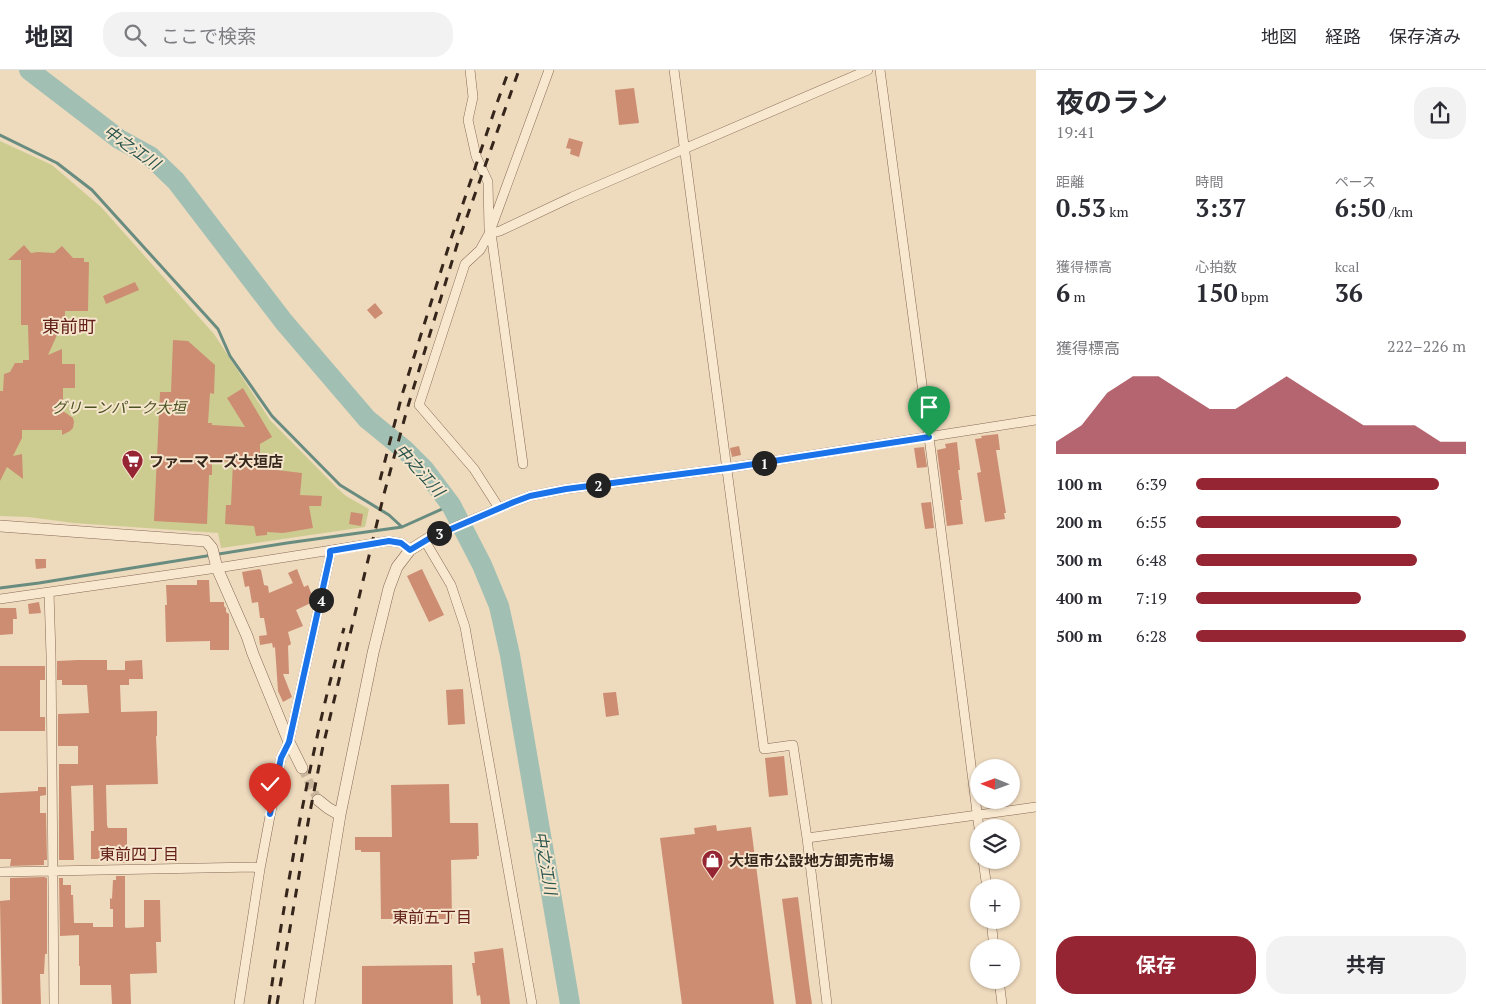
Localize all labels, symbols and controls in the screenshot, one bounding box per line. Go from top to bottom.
search box [103,12,453,57]
text: 地図 [25,20,73,52]
icon: search [121,21,149,49]
text: ここで検索 [161,23,256,48]
text: 地図 [1261,24,1297,48]
text: 経路 [1325,24,1361,48]
text: 保存済み [1389,24,1461,48]
text: 夜のラン [1056,83,1168,120]
button: share [1414,87,1466,139]
water label: 中之江川 [99,120,166,176]
text: 19:41 [1056,121,1095,143]
text: 距離 [1056,172,1084,191]
text: 時間 [1195,172,1223,191]
text: ペース [1335,172,1376,191]
text: 0.53 [1056,191,1106,224]
text: 3:37 [1195,191,1246,224]
text: 6:50 [1335,191,1386,224]
text: km [1106,202,1129,221]
text: /km [1386,202,1413,221]
text: 獲得標高 [1056,257,1112,276]
text: 心拍数 [1195,257,1237,276]
text: kcal [1335,257,1360,276]
text: 6 [1056,276,1070,309]
text: 150 [1195,276,1238,309]
text: 36 [1335,276,1363,309]
text: m [1070,287,1086,306]
text: bpm [1238,287,1269,306]
district label: 東前町 [42,314,96,338]
text: 222–226 m [1387,335,1466,357]
text: 獲得標高 [1056,337,1120,359]
pin [908,386,950,437]
icon: arrive [915,393,943,421]
park label: グリーンパーク大垣 [52,397,189,417]
water label: 中之江川 [390,439,451,503]
supermarket icon: ファーマーズ大垣店 [121,449,145,480]
pin: 1 [752,450,776,476]
place label: ファーマーズ大垣店 [149,451,283,471]
text: 1 [761,454,768,473]
pin: 2 [586,472,610,498]
text: 100 m [1056,473,1102,495]
text: 6:39 [1136,473,1167,495]
text: 2 [595,476,602,495]
text: 200 m [1056,511,1102,533]
text: 6:55 [1136,511,1167,533]
pin: 3 [426,520,452,546]
text: 3 [436,524,443,543]
text: 300 m [1056,549,1102,571]
text: 6:48 [1136,549,1167,571]
text: 400 m [1056,587,1102,609]
text: 7:19 [1136,587,1167,609]
pin: 4 [308,588,334,612]
text: 4 [318,591,325,610]
text: 500 m [1056,625,1102,647]
text: 6:28 [1136,625,1167,647]
north arrow [970,759,1020,809]
map controls [970,759,1020,989]
pin [249,763,291,814]
icon: check [256,770,284,798]
button: layers [970,819,1020,869]
water label: 中之江川 [530,830,563,898]
district label: 東前四丁目 [99,843,179,865]
shop icon: 大垣市公設地方卸売市場 [701,848,725,879]
place label: 大垣市公設地方卸売市場 [729,850,894,870]
button: + [970,879,1020,929]
district label: 東前五丁目 [392,906,472,928]
button: 保存 [1056,936,1256,994]
button: 共有 [1266,936,1466,994]
button: − [970,939,1020,989]

